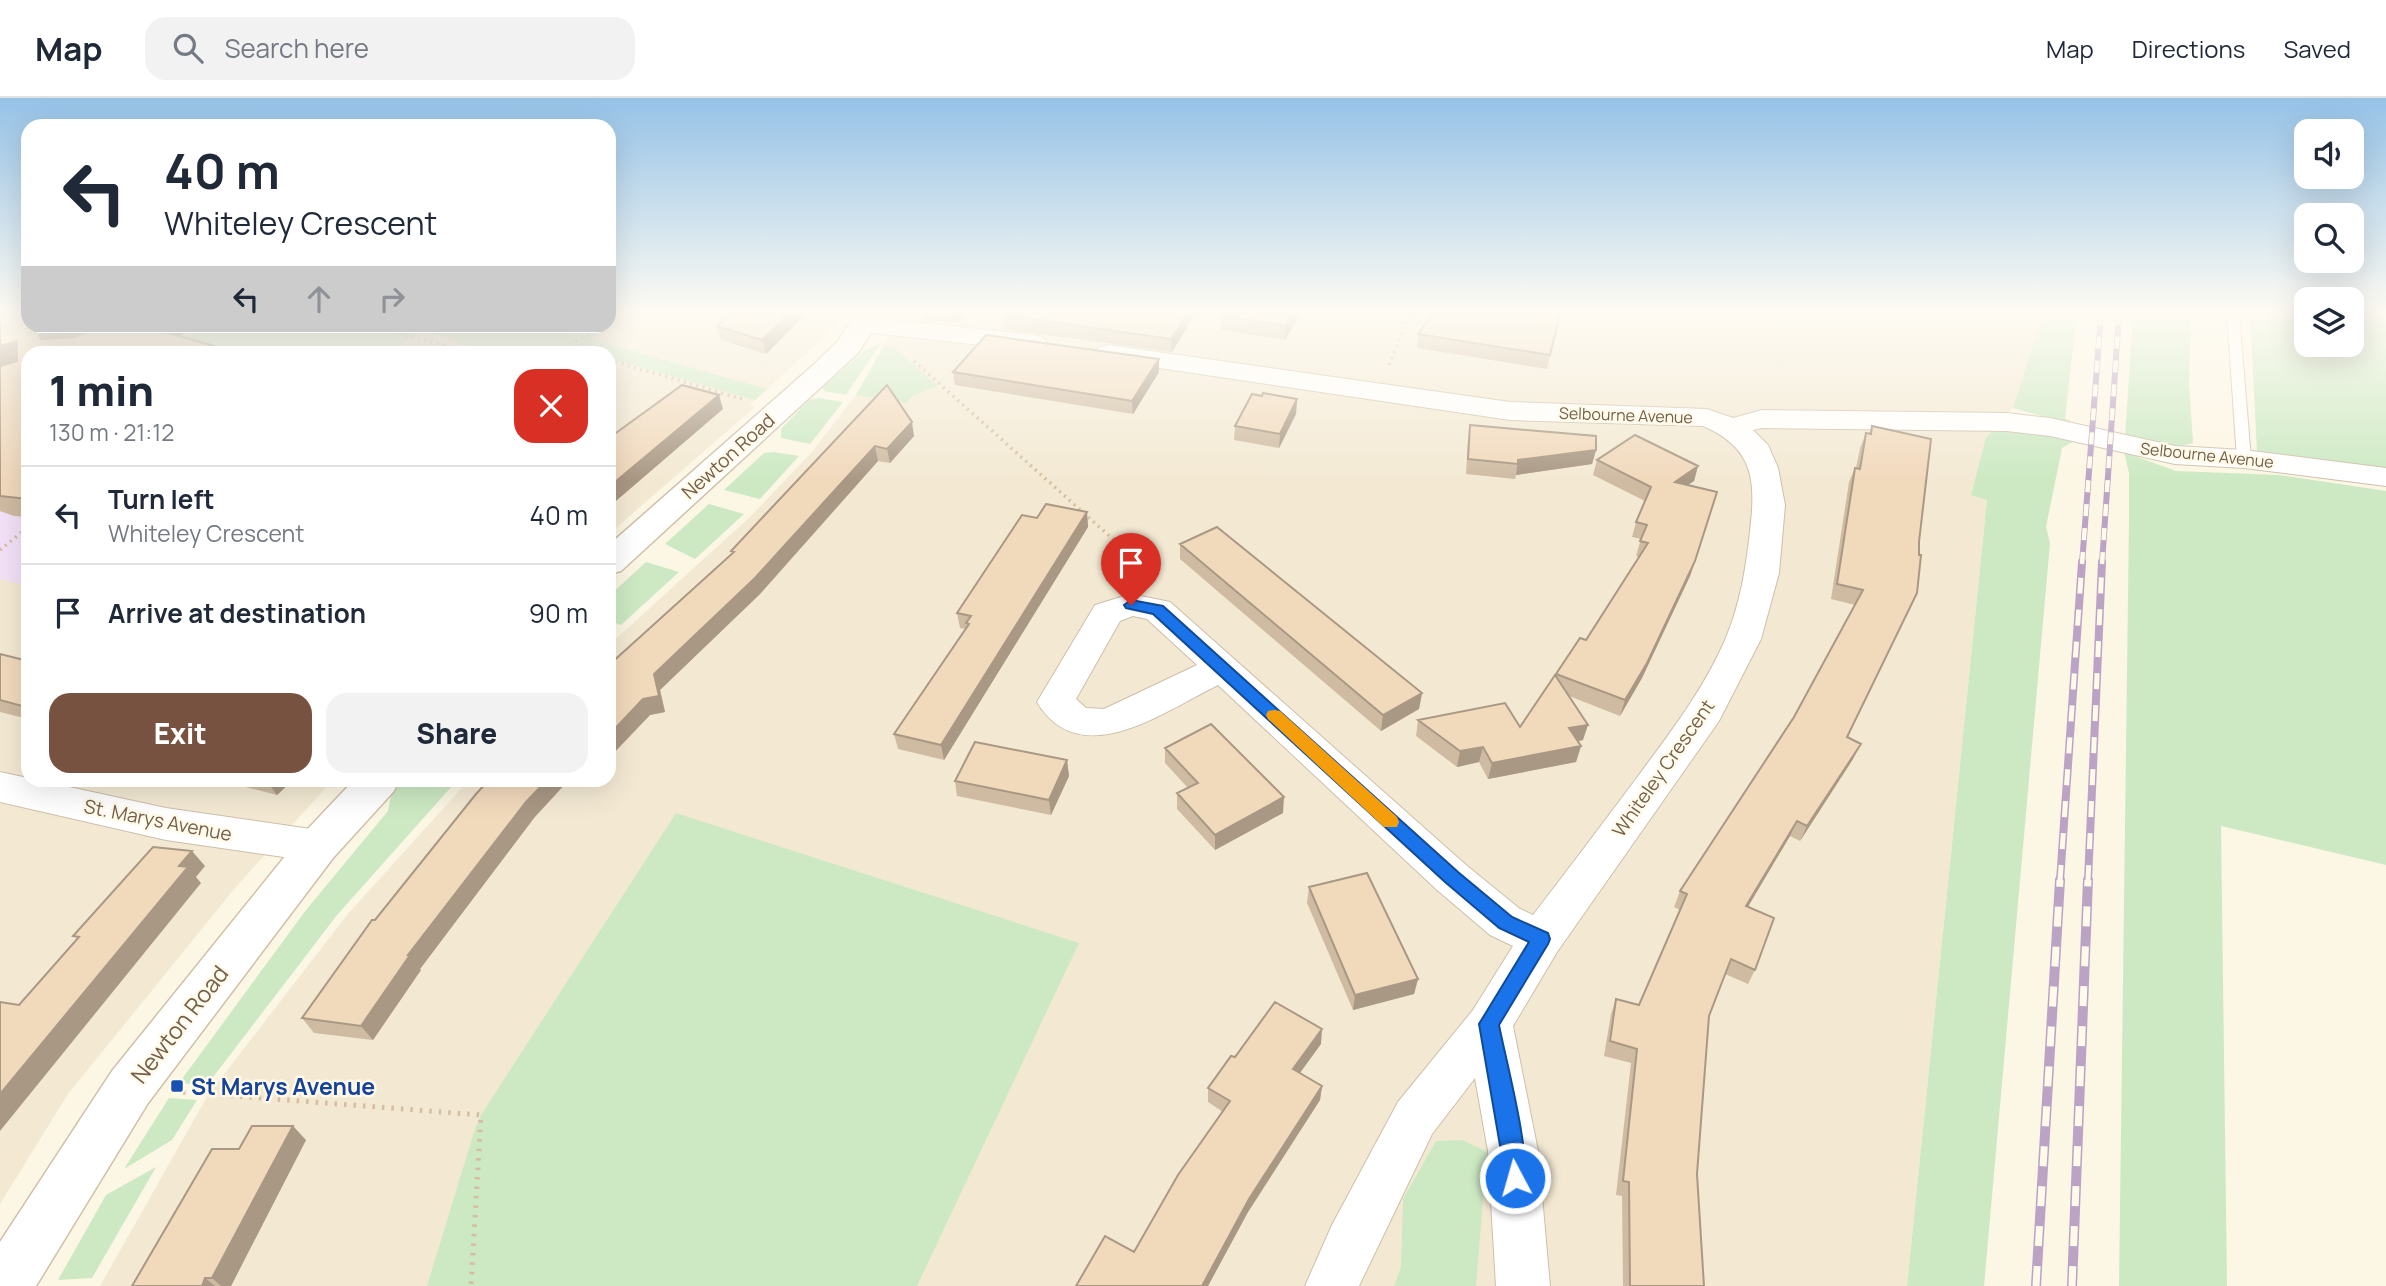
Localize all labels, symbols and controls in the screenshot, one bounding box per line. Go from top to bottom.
search box [145,17,635,80]
text: Map [35,26,103,71]
icon: search [169,29,207,67]
text: Search here [225,30,369,66]
text: Map [2046,32,2094,65]
text: Directions [2132,32,2245,65]
text: Saved [2283,32,2351,65]
map controls [2294,119,2364,357]
button: sound [2294,119,2364,189]
text: 40 m [164,137,280,204]
icon: left [49,147,140,238]
text: Whiteley Crescent [164,201,437,245]
button: search [2294,203,2364,273]
icon: left [227,280,265,318]
icon: ahead [300,280,338,318]
icon: right [373,280,411,318]
button: layers [2294,287,2364,357]
text: 1 min [49,361,154,419]
button: close [514,369,588,443]
street label: Selbourne Avenue [1559,402,1693,428]
street label: Newton Road [676,407,780,505]
text: 130 m · 21:12 [49,416,174,448]
street label: Selbourne Avenue [2139,437,2275,473]
text: Turn left [108,481,215,517]
icon: left [49,496,87,534]
text: 40 m [530,497,588,533]
text: Whiteley Crescent [108,517,304,549]
pin [1101,533,1161,605]
icon: arrive [1112,544,1150,582]
icon: arrive [49,594,87,632]
text: Arrive at destination [108,595,366,631]
text: 90 m [529,595,588,631]
button: Exit [49,693,312,773]
button: Share [326,693,588,773]
street label: Whiteley Crescent [1606,694,1720,842]
street label: St. Marys Avenue [82,793,234,847]
street label: Newton Road [123,958,235,1090]
place label: St Marys Avenue [191,1070,375,1102]
marker: St Marys Avenue [169,1078,185,1094]
position arrow [1478,1141,1552,1215]

